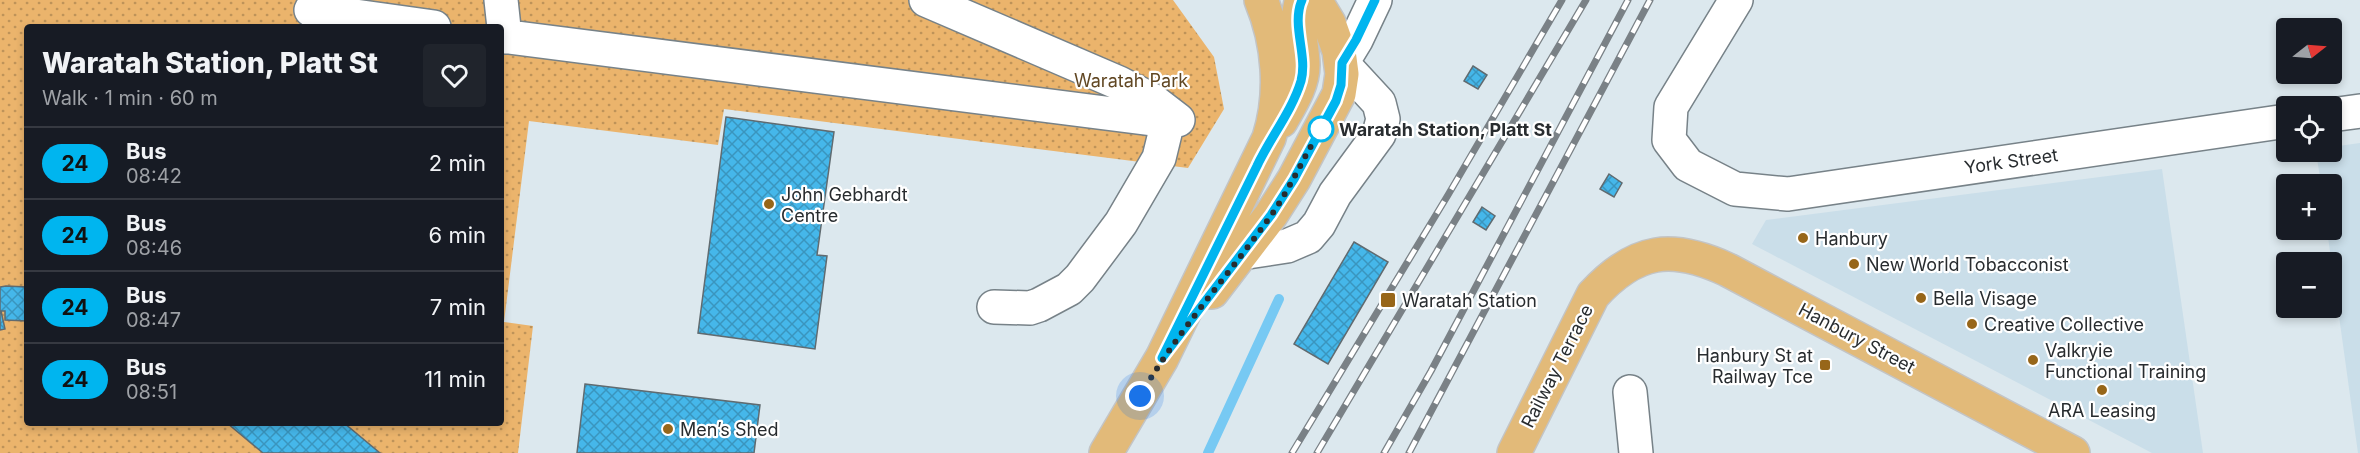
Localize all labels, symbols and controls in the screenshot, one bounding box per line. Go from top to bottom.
north arrow [2276,18,2342,84]
map controls [2276,18,2342,318]
button: heart [423,44,486,107]
text: Waratah Station, Platt St [42,46,378,80]
park label: Waratah Park [1074,70,1188,91]
text: Walk · 1 min · 60 m [42,86,218,110]
button: locate [2276,96,2342,162]
marker: Waratah Station, Platt St [1308,116,1334,142]
place label: Waratah Station, Platt St [1339,119,1552,140]
text: Bus [126,138,167,164]
street label: York Street [1963,144,2059,178]
text: 2 min [429,150,486,176]
text: 24 [61,151,89,176]
text: 08:42 [126,164,182,188]
button: + [2276,174,2342,240]
place label: John Gebhardt Centre [781,184,908,226]
marker: John Gebhardt Centre [762,197,776,211]
text: Bus [126,210,167,236]
text: 6 min [429,222,486,248]
text: 24 [61,223,89,248]
place label: Hanbury [1815,228,1888,249]
marker: Hanbury [1796,231,1810,245]
text: 08:46 [126,236,182,260]
button: − [2276,252,2342,318]
place label: New World Tobacconist [1866,254,2069,275]
marker: New World Tobacconist [1847,257,1861,271]
text: Bus [126,282,167,308]
place label: Bella Visage [1933,288,2037,309]
place label: Waratah Station [1402,290,1537,311]
marker: Waratah Station [1379,291,1397,309]
marker: Bella Visage [1914,291,1928,305]
text: 7 min [430,294,486,320]
text: 24 [61,295,89,320]
street label: Hanbury Street [1795,298,1919,378]
street label: Railway Terrace [1517,301,1597,431]
text: 08:47 [126,308,181,332]
place label: Creative Collective [1984,314,2144,335]
marker: Creative Collective [1965,317,1979,331]
place label: Valkryie Functional Training [2045,340,2206,382]
place label: Hanbury St at Railway Tce [1696,345,1813,387]
marker: Valkryie Functional Training [2026,353,2040,367]
text: Bus [126,354,167,380]
marker: Hanbury St at Railway Tce [1818,358,1832,372]
text: 11 min [424,366,486,392]
text: 24 [61,367,89,392]
text: 08:51 [126,380,177,404]
your location [1125,381,1155,411]
marker: ARA Leasing [2095,383,2109,397]
place label: ARA Leasing [2048,400,2156,421]
place label: Men’s Shed [680,419,779,440]
marker: Men’s Shed [661,422,675,436]

